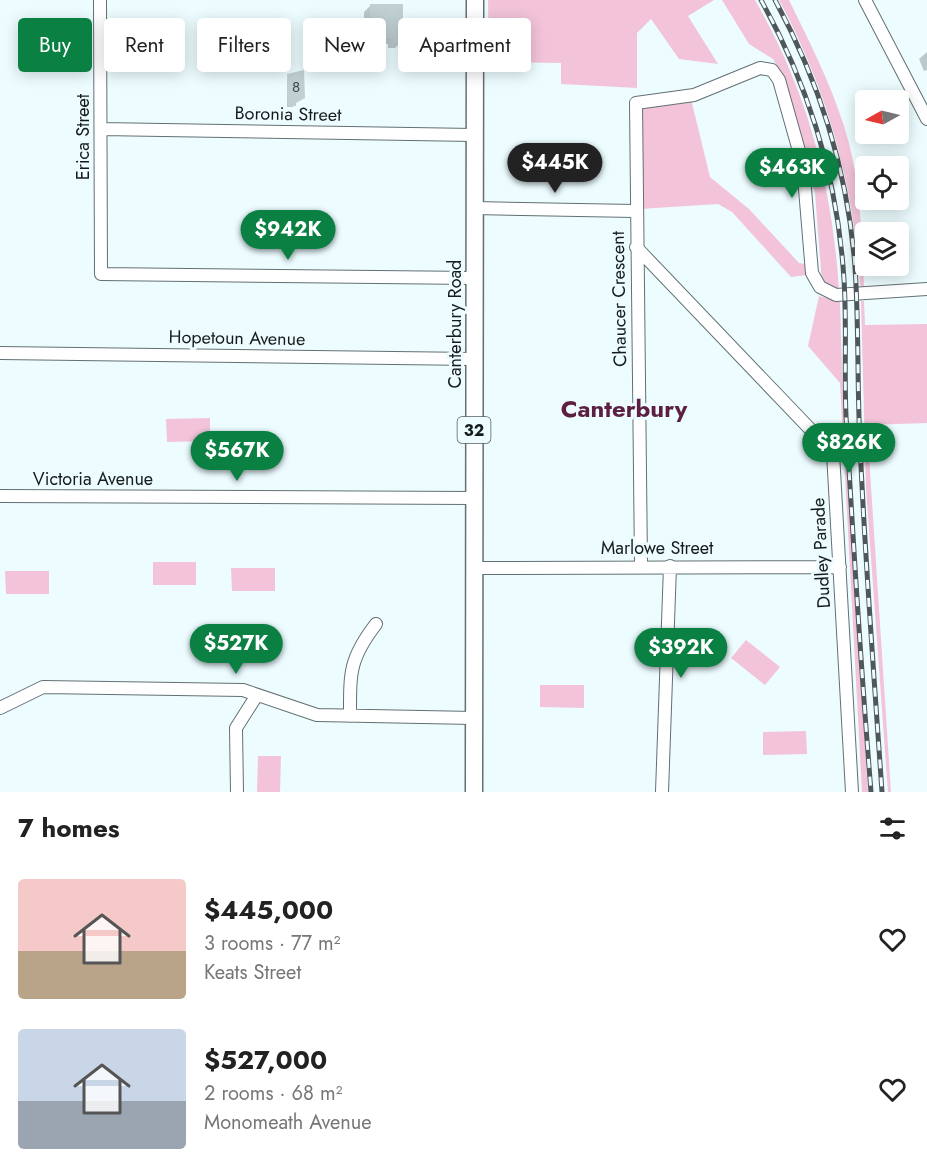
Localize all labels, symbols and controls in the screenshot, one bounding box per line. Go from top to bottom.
chip: Buy [18,18,92,72]
chip: Rent [104,18,185,72]
chip: Filters [197,18,291,72]
chip: New [303,18,386,72]
chip: Apartment [398,18,531,72]
house number: 8 [292,76,300,98]
north arrow [855,90,909,144]
map controls [855,90,909,276]
street label: Erica Street [70,93,96,180]
street label: Boronia Street [234,100,342,128]
pin: $445K [513,143,597,194]
text: $445K [521,148,589,177]
pin: $463K [750,148,834,199]
text: $463K [759,153,825,182]
button: locate [855,156,909,210]
pin: $942K [246,210,330,261]
text: $942K [255,215,321,244]
button: layers [855,222,909,276]
street label: Chaucer Crescent [605,230,633,367]
street label: Canterbury Road [442,260,468,388]
street label: Hopetoun Avenue [168,324,306,352]
district label: Canterbury [561,391,688,426]
road number: 32 [458,417,490,443]
pin: $826K [807,423,891,474]
text: $826K [816,428,882,457]
pin: $567K [195,431,279,482]
text: $567K [205,436,269,465]
street label: Victoria Avenue [33,466,153,492]
street label: Dudley Parade [805,497,837,609]
street label: Marlowe Street [601,535,714,561]
pin: $527K [194,624,278,675]
pin: $392K [639,628,723,679]
text: $527K [204,629,268,658]
text: $392K [648,633,714,662]
text: 7 homes [18,809,120,847]
icon: filters [876,812,909,845]
text: $445,000 [204,891,333,929]
icon: home [66,903,138,975]
icon: heart [876,923,909,956]
text: 3 rooms · 77 m² [204,929,341,958]
text: Keats Street [204,958,301,987]
text: $527,000 [204,1041,327,1079]
icon: home [66,1053,138,1125]
icon: heart [876,1073,909,1106]
text: 2 rooms · 68 m² [204,1079,342,1108]
text: Monomeath Avenue [204,1108,372,1137]

